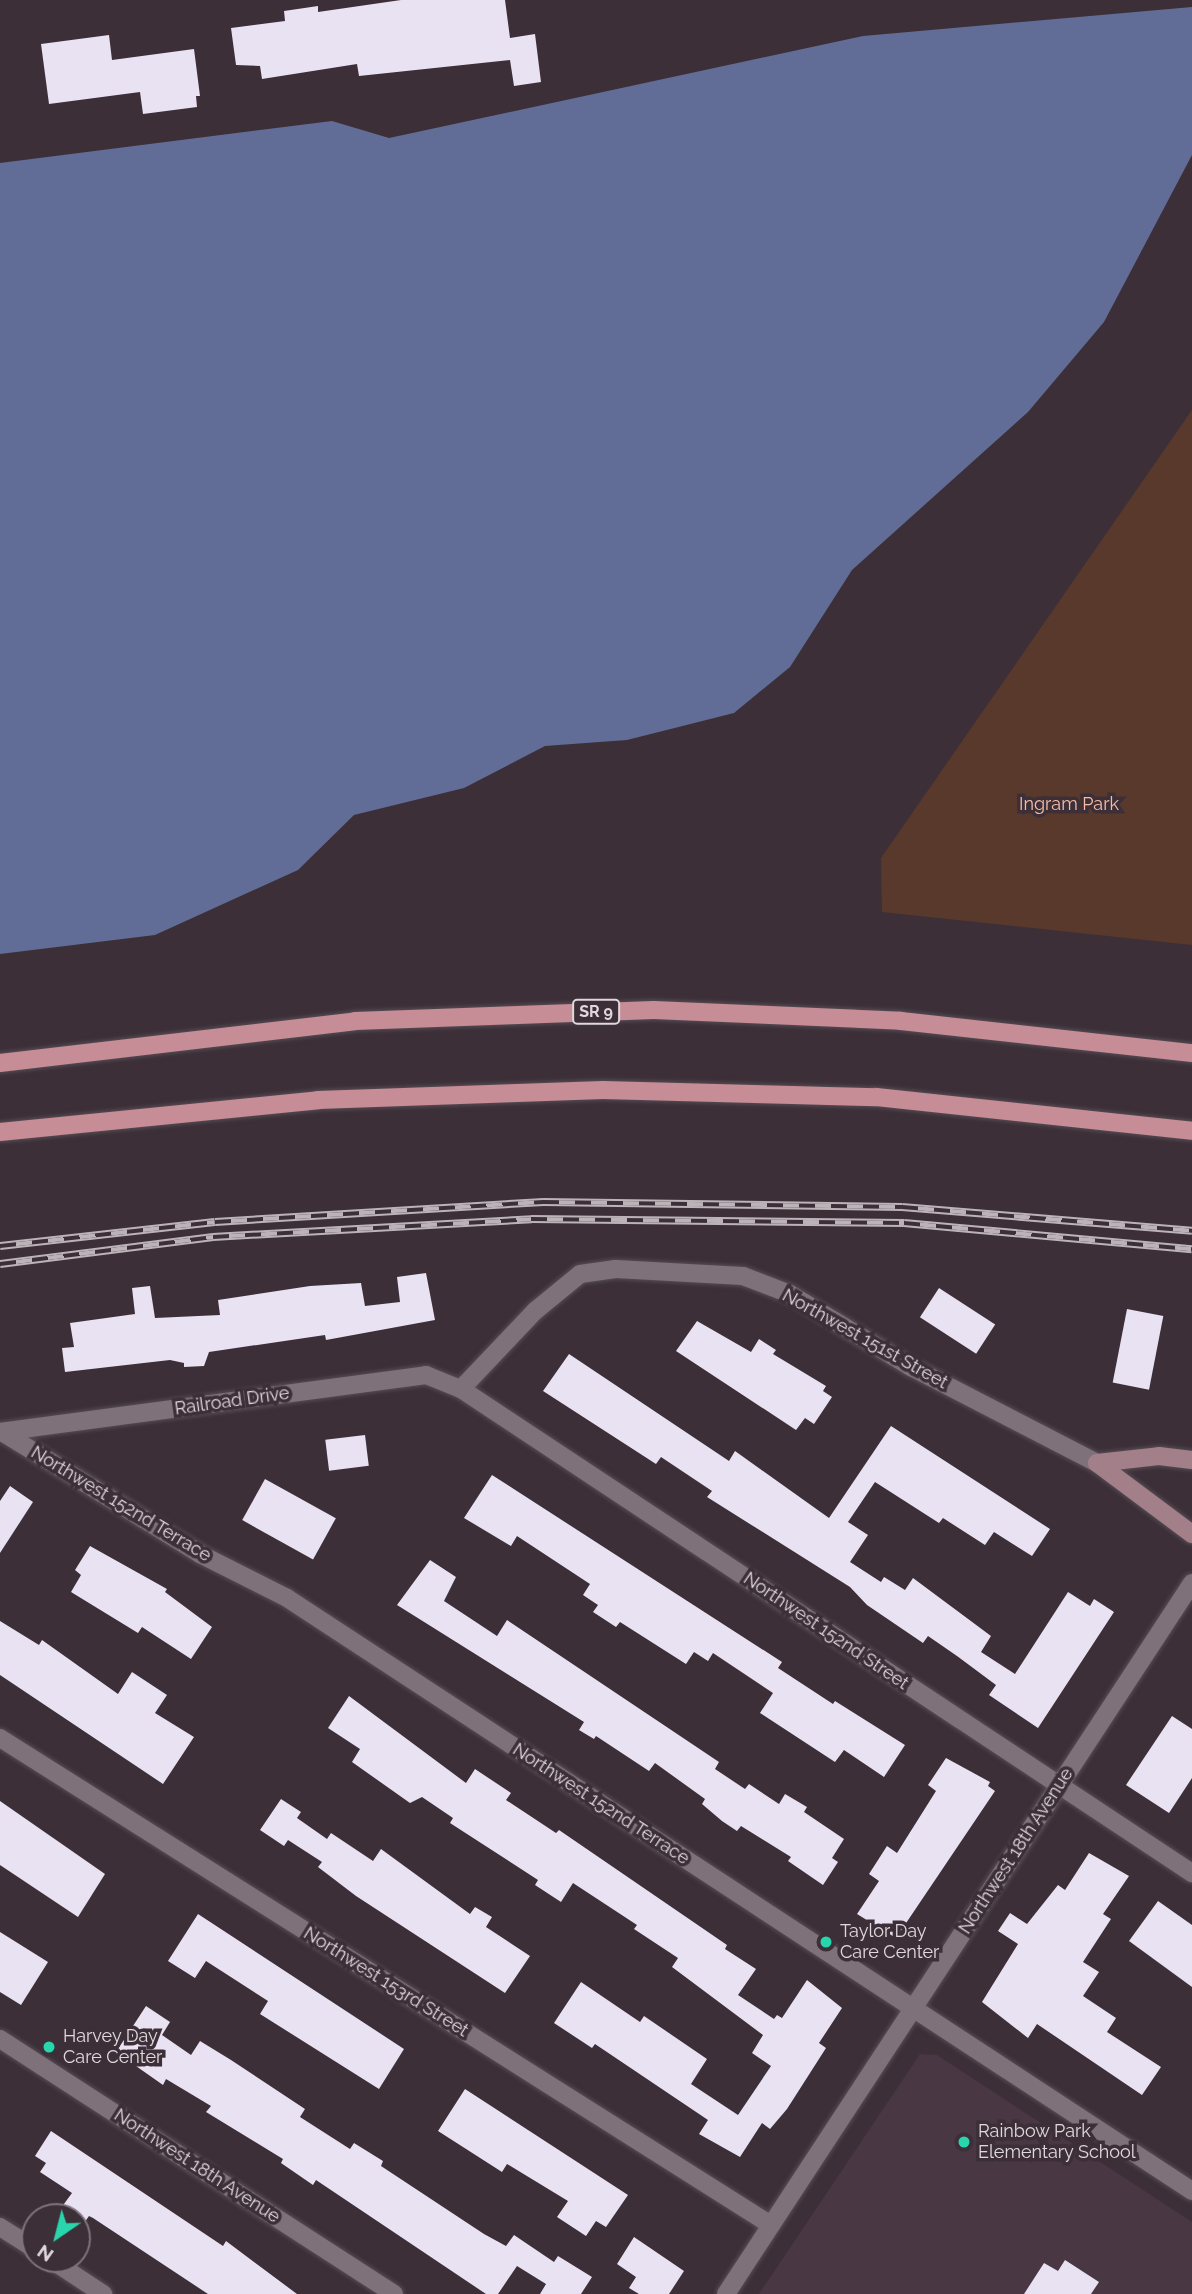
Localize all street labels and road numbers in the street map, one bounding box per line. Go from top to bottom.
road number: SR 9 [572,1000,620,1024]
street label: Northwest 151st Street [779,1285,951,1393]
street label: Railroad Drive [173,1382,291,1420]
street label: Northwest 152nd Terrace [27,1442,215,1566]
street label: Northwest 152nd Street [739,1568,913,1694]
street label: Northwest 152nd Terrace [508,1739,694,1869]
street label: Northwest 18th Avenue [954,1764,1078,1938]
street label: Northwest 153rd Street [300,1922,472,2042]
street label: Northwest 18th Avenue [110,2104,284,2228]

